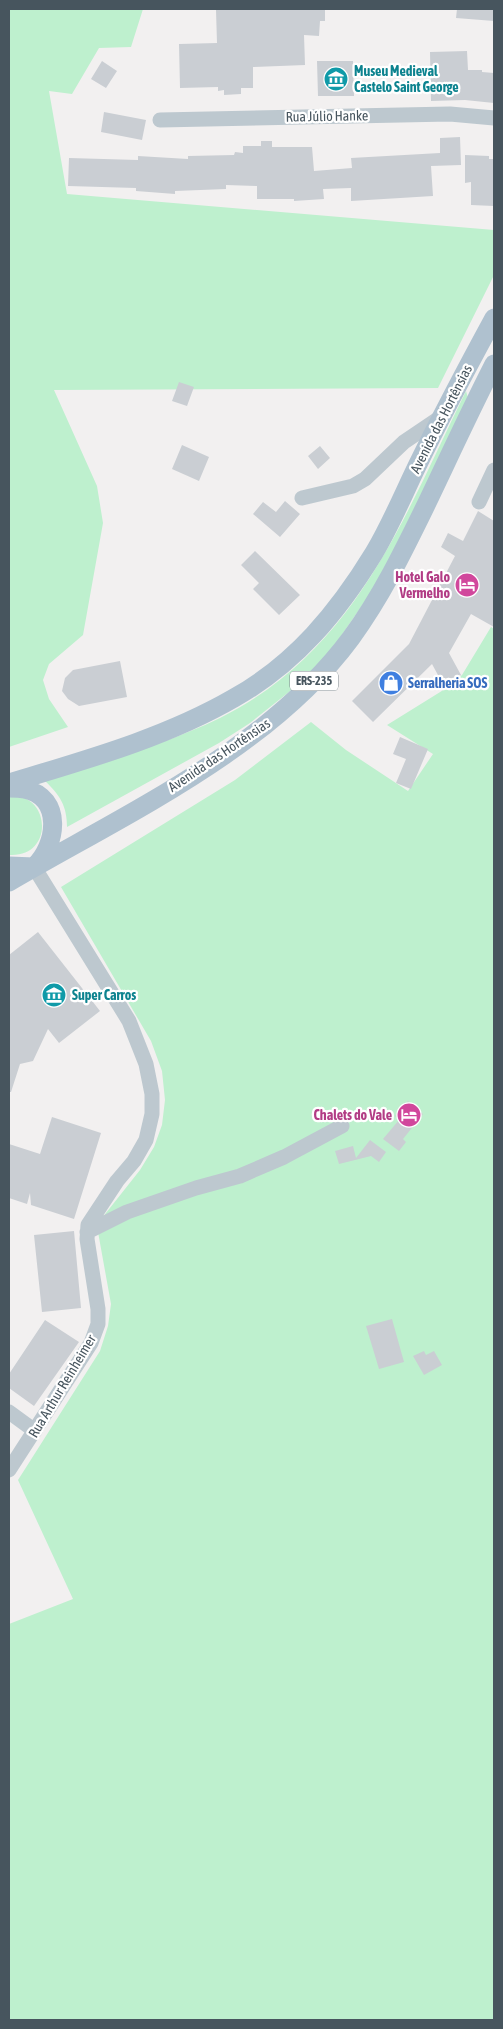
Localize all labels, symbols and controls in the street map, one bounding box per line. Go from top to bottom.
place label: Museu Medieval Castelo Saint George [354,63,459,95]
museum icon: Museu Medieval Castelo Saint George [323,66,349,92]
street label: Rua Júlio Hanke [286,107,368,125]
street label: Avenida das Hortênsias [407,362,475,476]
place label: Hotel Galo Vermelho [395,569,450,601]
hotel icon: Hotel Galo Vermelho [454,572,480,598]
shop icon: Serralheria SOS [378,670,404,696]
road number: ERS-235 [290,671,338,690]
place label: Serralheria SOS [408,675,487,691]
street label: Avenida das Hortênsias [165,715,273,795]
museum icon: Super Carros [41,982,67,1008]
place label: Super Carros [72,987,136,1003]
hotel icon: Chalets do Vale [396,1102,422,1128]
place label: Chalets do Vale [314,1107,392,1123]
street label: Rua Arthur Reinheimer [25,1331,99,1440]

